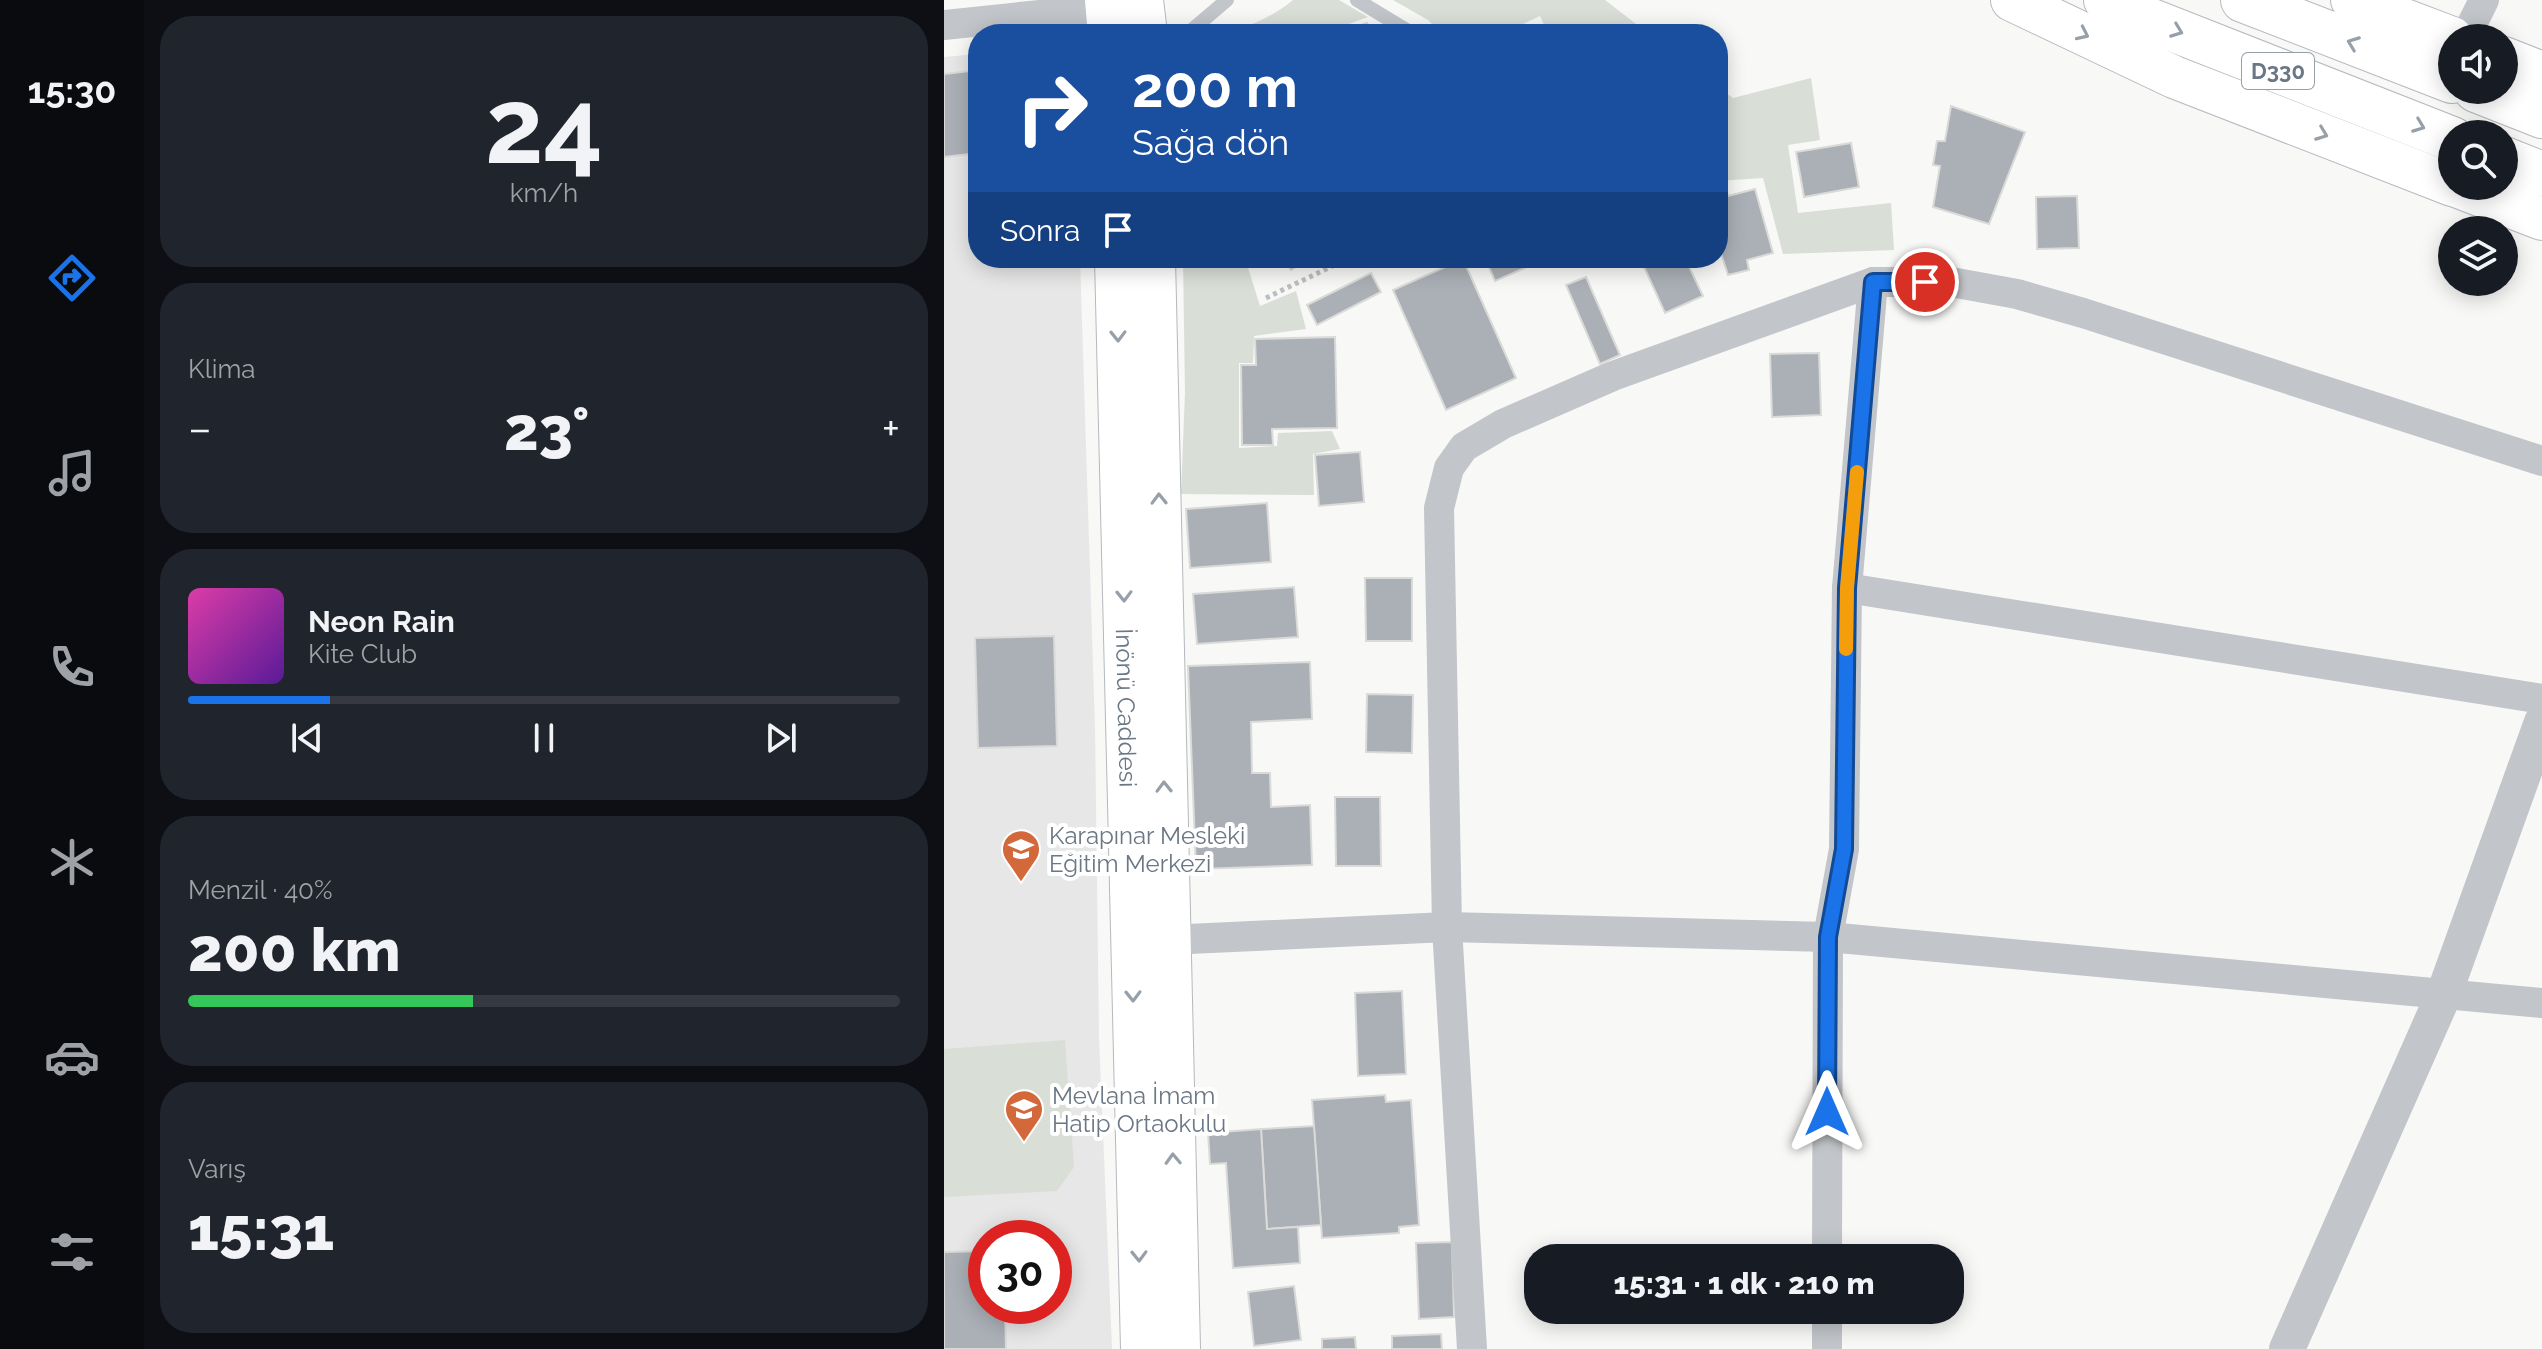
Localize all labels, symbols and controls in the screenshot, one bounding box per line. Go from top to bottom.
one-way arrow [2169,21,2183,38]
one-way arrow [2074,24,2089,40]
map controls [2438,24,2518,296]
button: sound [2438,24,2518,104]
one-way arrow [2347,36,2361,53]
road number: D330 [2242,53,2314,89]
text: 200 m [1132,54,1298,120]
icon: right [1000,56,1104,160]
text: 24 [485,65,603,187]
text: 15:30 [28,69,116,111]
one-way arrow [2411,116,2425,133]
button: search [2438,120,2518,200]
text: Sağa dön [1132,121,1289,163]
one-way arrow [2314,125,2328,141]
text: km/h [510,178,578,208]
icon: arrive [1096,208,1140,252]
text: Sonra [1000,213,1080,248]
button: layers [2438,216,2518,296]
pin [1891,248,1959,316]
icon: directions [44,250,100,306]
icon: arrive [1903,260,1947,304]
one-way arrow [1109,330,1126,343]
text: Klima [188,354,256,384]
text: 23° [504,394,590,464]
text: − [188,403,212,454]
text: + [882,403,900,454]
icon: music [44,445,100,501]
one-way arrow [1150,492,1167,505]
one-way arrow [1115,590,1132,603]
text: Neon Rain [308,604,455,639]
street label: İnönü Caddesi [1110,628,1143,788]
icon: phone [44,639,100,695]
text: Kite Club [308,639,417,669]
icon: previous [285,716,329,760]
icon: pause [522,716,566,760]
icon: next [759,716,803,760]
one-way arrow [1156,780,1173,793]
place label: Karapınar Mesleki Eğitim Merkezi [1049,821,1245,878]
school or university icon: Karapınar Mesleki Eğitim Merkezi [1000,828,1042,883]
icon: climate [44,834,100,890]
text: Menzil · 40% [188,875,333,905]
text: 200 km [188,915,401,985]
one-way arrow [1124,990,1141,1003]
icon: car [44,1029,100,1085]
position arrow [1785,1070,1869,1154]
place label: Mevlana İmam Hatip Ortaokulu [1052,1081,1226,1138]
school or university icon: Mevlana İmam Hatip Ortaokulu [1003,1088,1045,1143]
one-way arrow [1165,1152,1182,1165]
text: Varış [188,1154,246,1184]
text: 15:31 [188,1194,334,1264]
speed limit sign: 30 [968,1220,1072,1324]
icon: filters [44,1224,100,1280]
one-way arrow [1131,1250,1148,1263]
text: 15:31 · 1 dk · 210 m [1613,1266,1875,1301]

